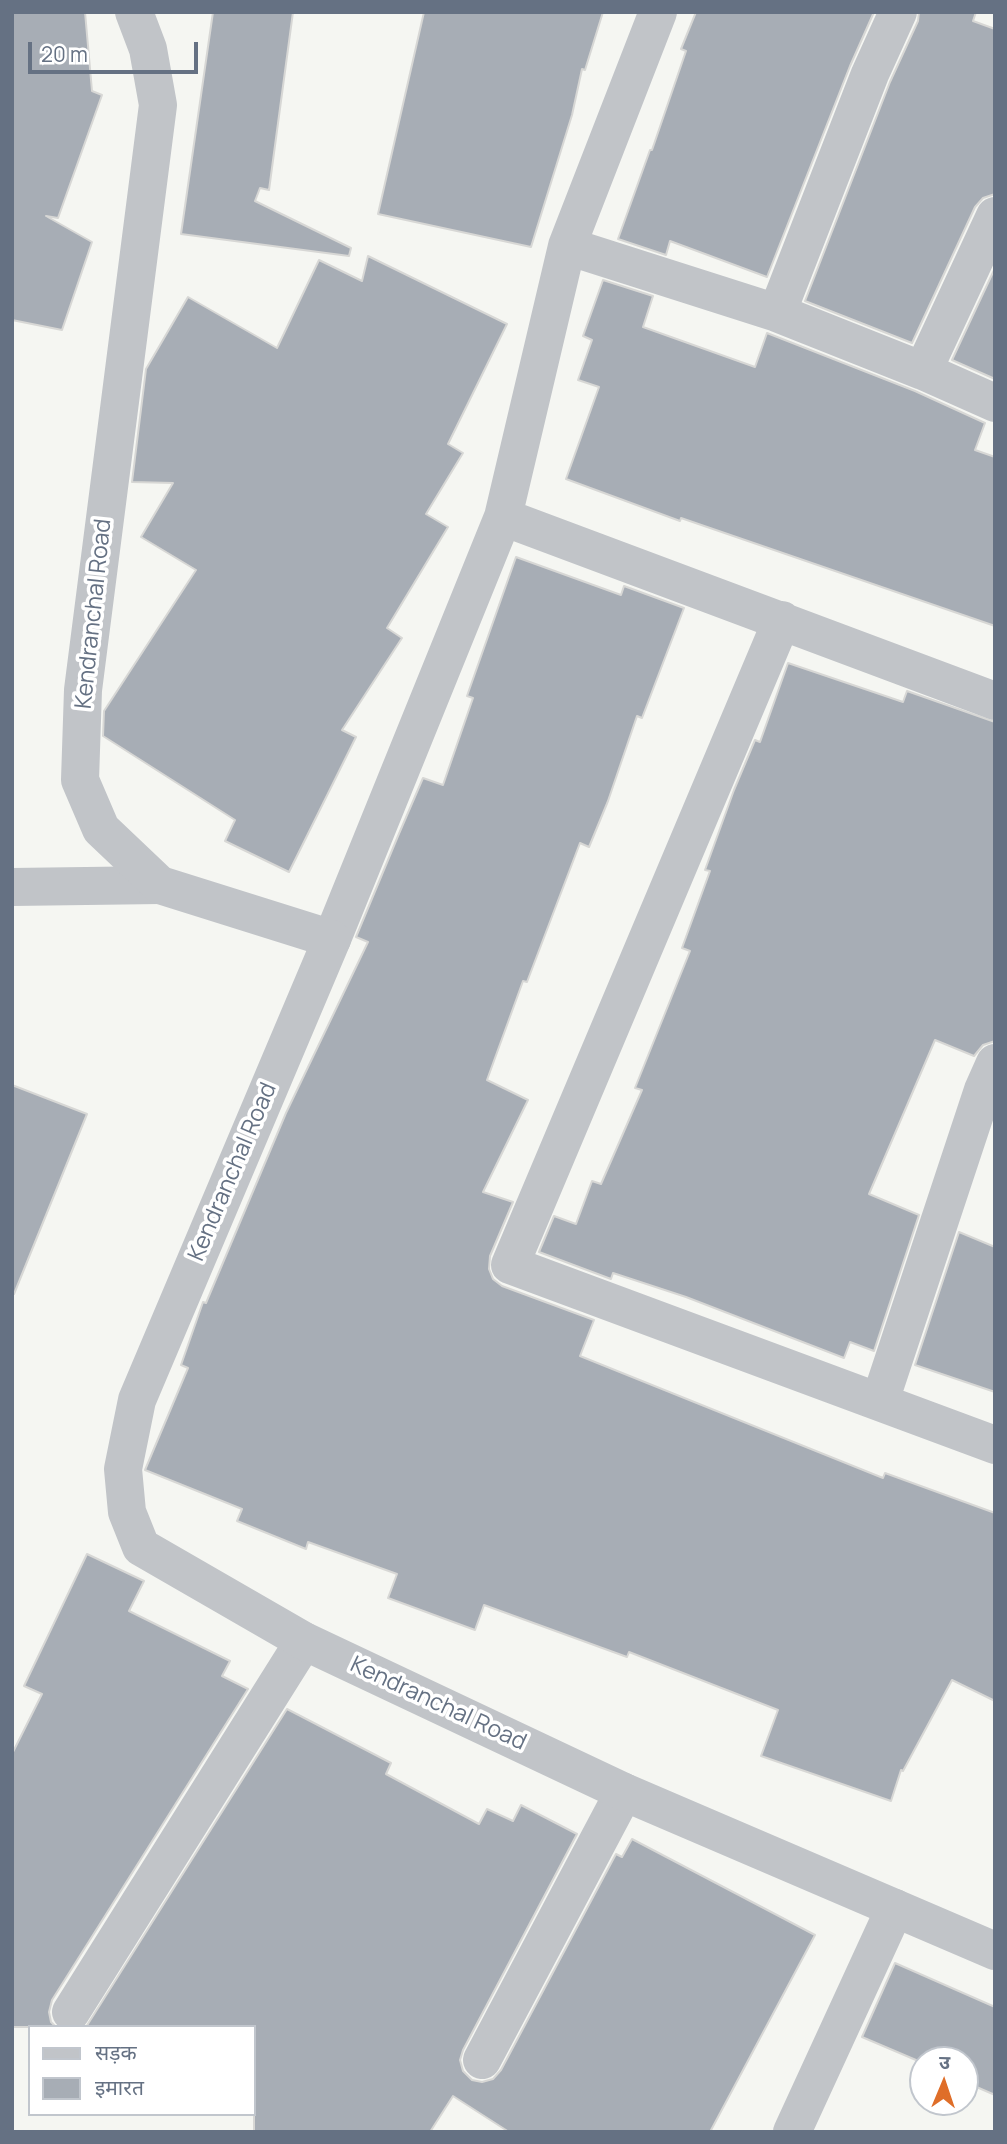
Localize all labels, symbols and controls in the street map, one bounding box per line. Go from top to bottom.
scale bar [32,28,201,72]
text: 20 m [41,40,88,68]
street label: Kendranchal Road [70,518,118,710]
street label: Kendranchal Road [183,1079,283,1265]
street label: Kendranchal Road [346,1651,530,1757]
legend [28,2025,256,2116]
text: सड़क [95,2038,137,2066]
north arrow [909,2046,979,2116]
text: उ [939,2049,951,2075]
text: इमारत [95,2073,144,2101]

